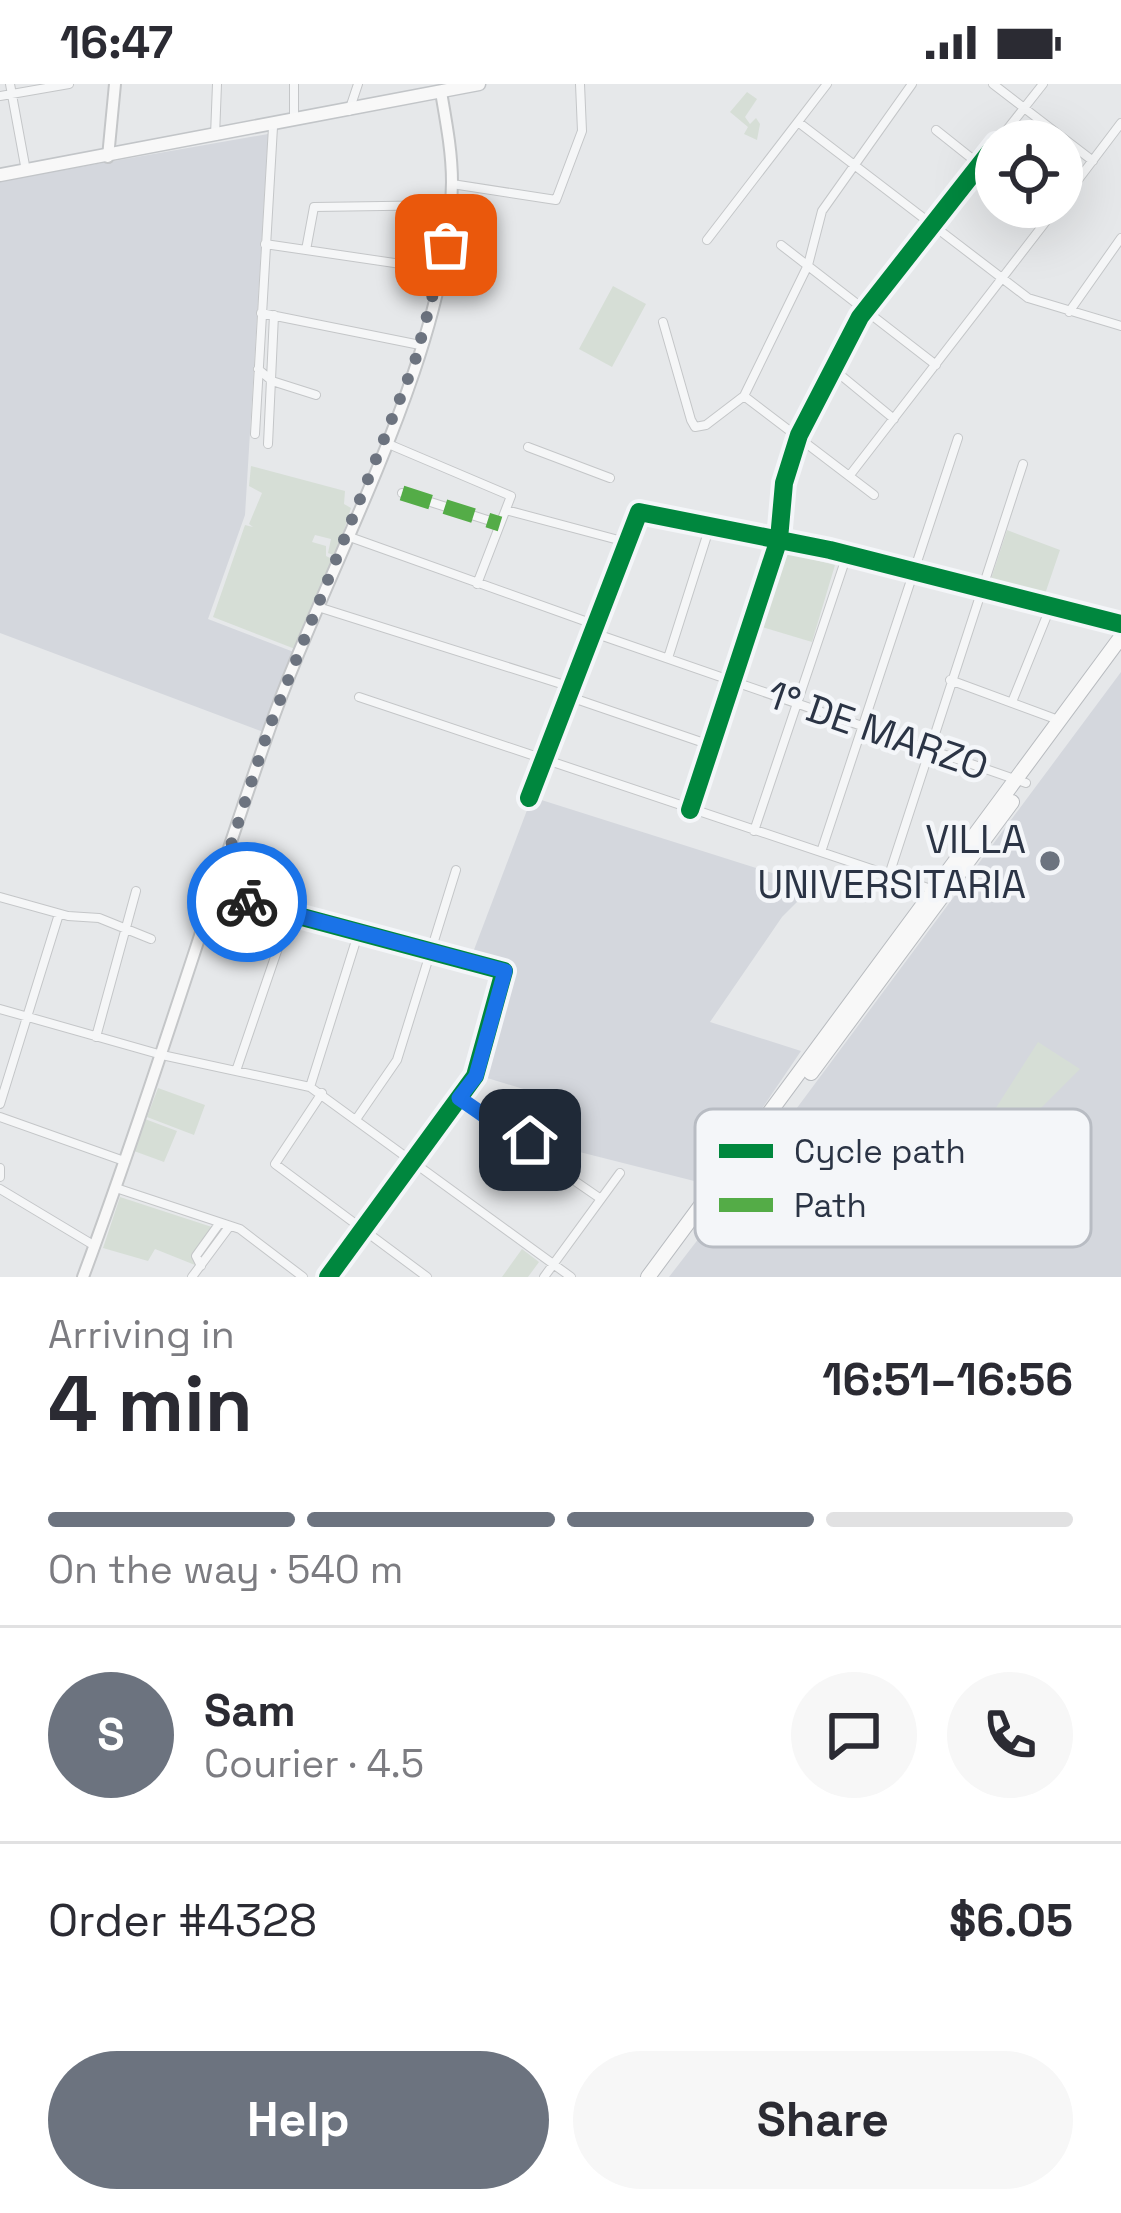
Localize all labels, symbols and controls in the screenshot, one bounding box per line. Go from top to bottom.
text: 16:47 [60,14,173,71]
map controls [975,120,1083,228]
button: locate [975,120,1083,228]
pin [395,194,497,296]
icon: bag [413,212,479,278]
street label: 1° DE MARZO [761,670,995,791]
place label: VILLA UNIVERSITARIA [757,815,1026,909]
courier [187,842,307,962]
marker: VILLA UNIVERSITARIA [1037,848,1063,874]
icon: bike [214,869,280,935]
pin [479,1089,581,1191]
icon: home [497,1107,563,1173]
legend [695,1109,1091,1247]
text: Cycle path [794,1131,966,1173]
text: Path [794,1185,867,1227]
text: Arriving in [48,1310,235,1359]
text: 16:51–16:56 [822,1351,1073,1408]
text: 4 min [48,1354,253,1454]
text: On the way · 540 m [48,1545,403,1594]
button: chat [791,1672,917,1798]
button: phone [947,1672,1073,1798]
text: Sam [204,1682,296,1739]
text: S [97,1706,125,1763]
text: Courier · 4.5 [204,1739,424,1788]
text: Order #4328 [48,1892,317,1949]
text: $6.05 [949,1892,1073,1949]
button: Help [48,2051,549,2189]
button: Share [573,2051,1073,2189]

